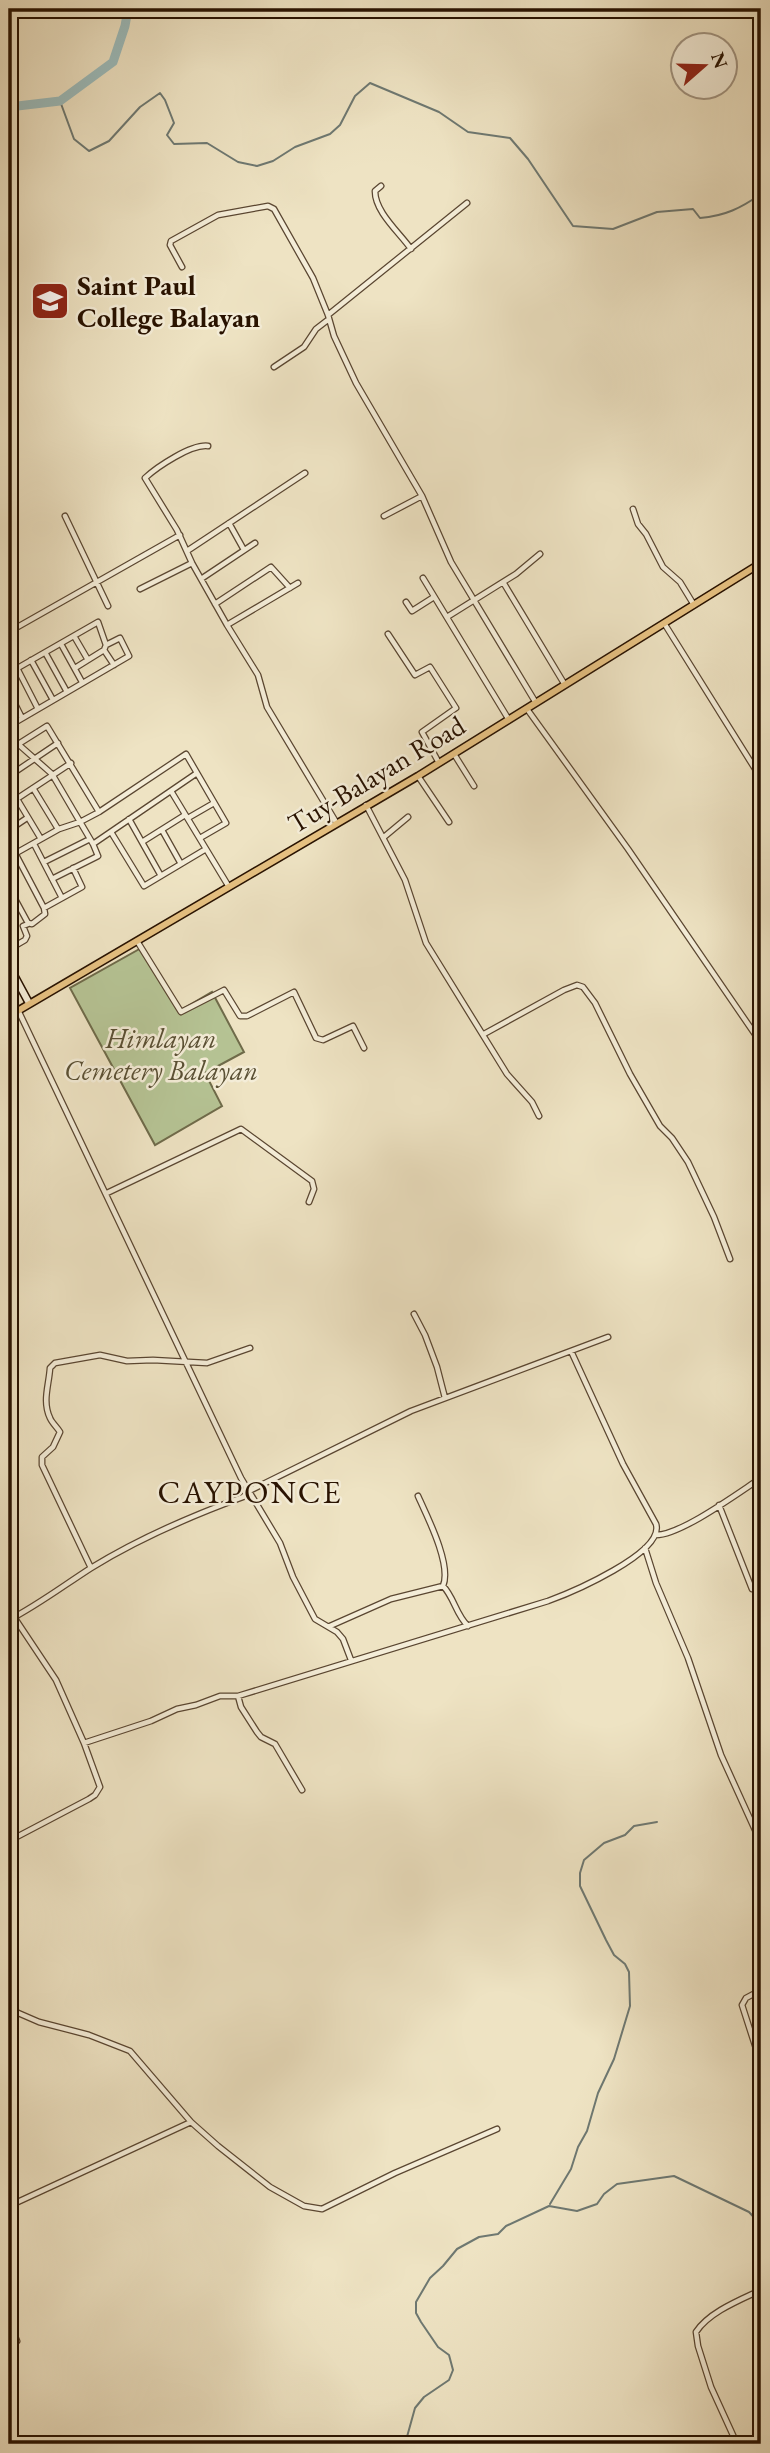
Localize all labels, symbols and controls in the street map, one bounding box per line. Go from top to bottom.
north arrow [668,32,738,102]
text: N [705,49,734,72]
place label: Saint Paul College Balayan [77,267,260,335]
school or university icon: Saint Paul College Balayan [29,280,71,322]
street label: Tuy-Balayan Road [281,706,472,841]
park label: Himlayan Cemetery Balayan [64,1020,258,1088]
district label: CAYPONCE [157,1471,343,1513]

